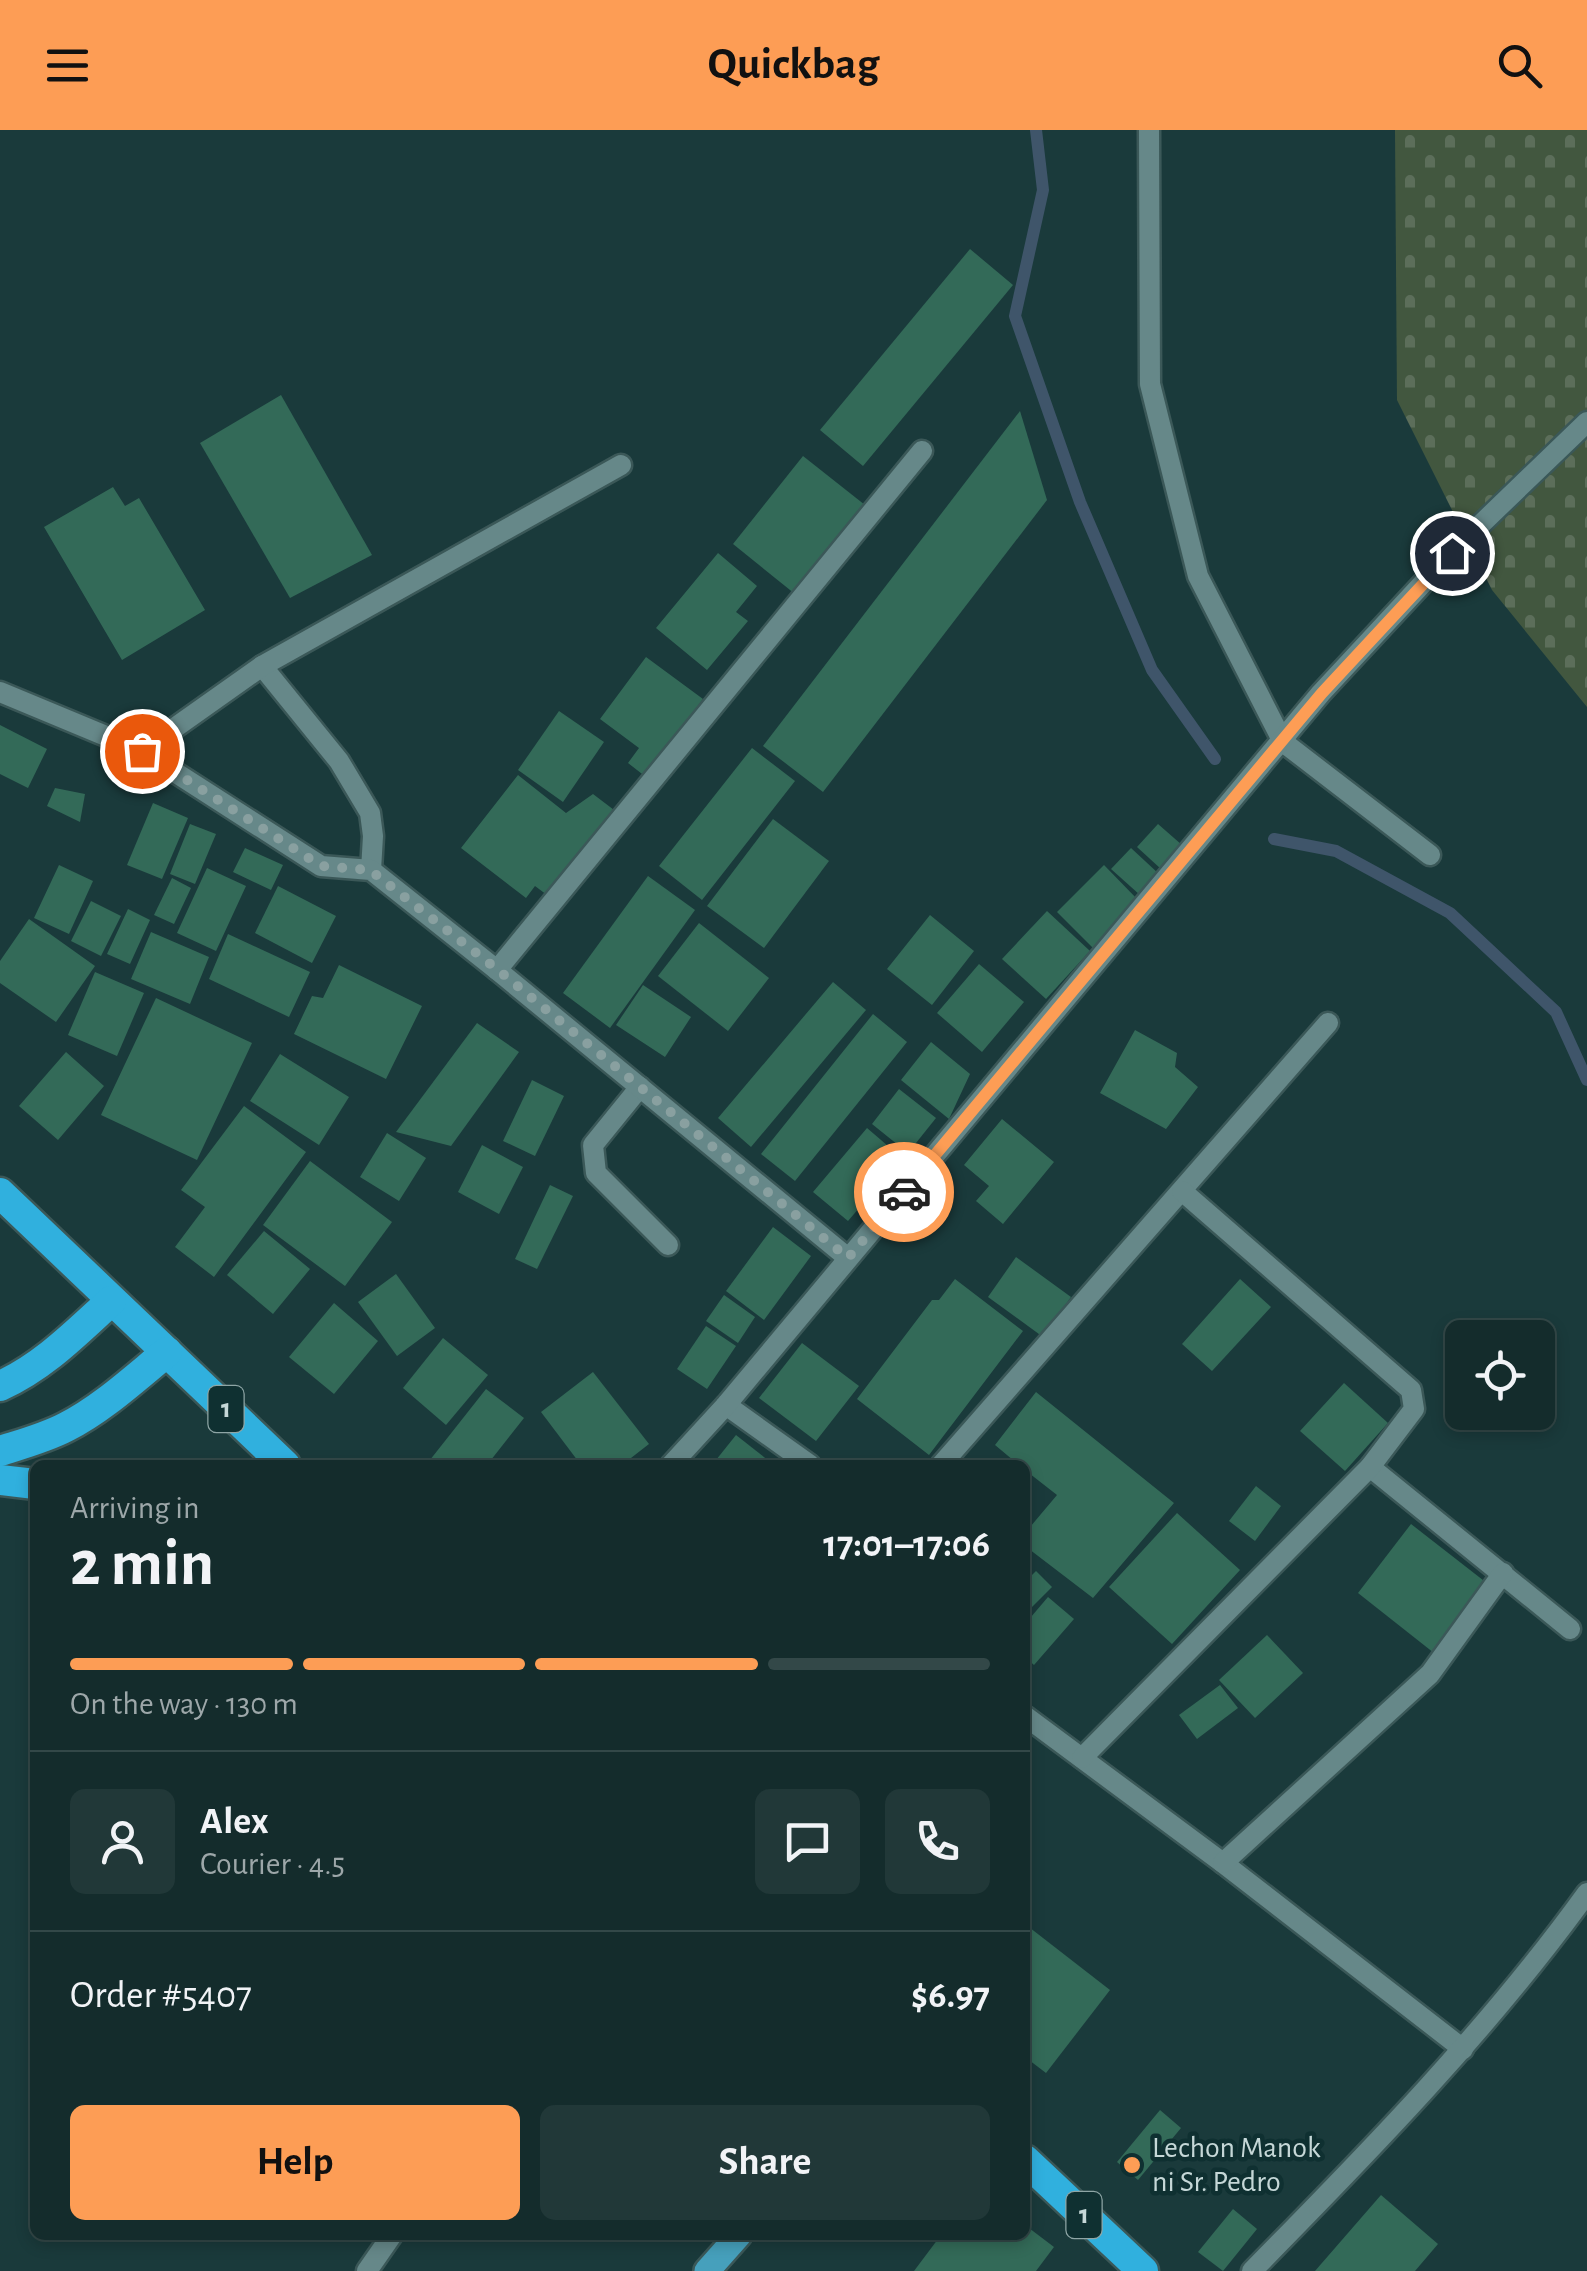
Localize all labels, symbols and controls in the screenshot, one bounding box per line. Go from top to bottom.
icon: menu [40,38,95,93]
icon: search [1492,38,1547,93]
text: Quickbag [708,42,879,87]
pin [1410,511,1495,596]
icon: home [1425,526,1480,581]
pin [100,709,185,794]
icon: bag [115,724,170,779]
courier [854,1142,954,1242]
icon: car [877,1165,932,1220]
map controls [1445,1320,1555,1430]
button: locate [1445,1320,1555,1430]
road number: 1 [208,1386,244,1432]
text: Arriving in [70,1492,199,1524]
text: 17:01–17:06 [823,1526,990,1564]
text: 2 min [70,1532,214,1597]
text: On the way · 130 m [70,1688,298,1720]
button: person [70,1789,175,1894]
button: chat [755,1789,860,1894]
button: phone [885,1789,990,1894]
text: Alex [200,1803,269,1841]
text: Courier · 4.5 [200,1848,345,1880]
text: Order #5407 [70,1977,252,2015]
text: $6.97 [911,1977,990,2015]
button: Help [70,2105,520,2220]
button: Share [540,2105,990,2220]
place label: Lechon Manok ni Sr. Pedro [1152,2133,1321,2197]
marker: Lechon Manok ni Sr. Pedro [1121,2154,1143,2176]
road number: 1 [1066,2192,1102,2238]

